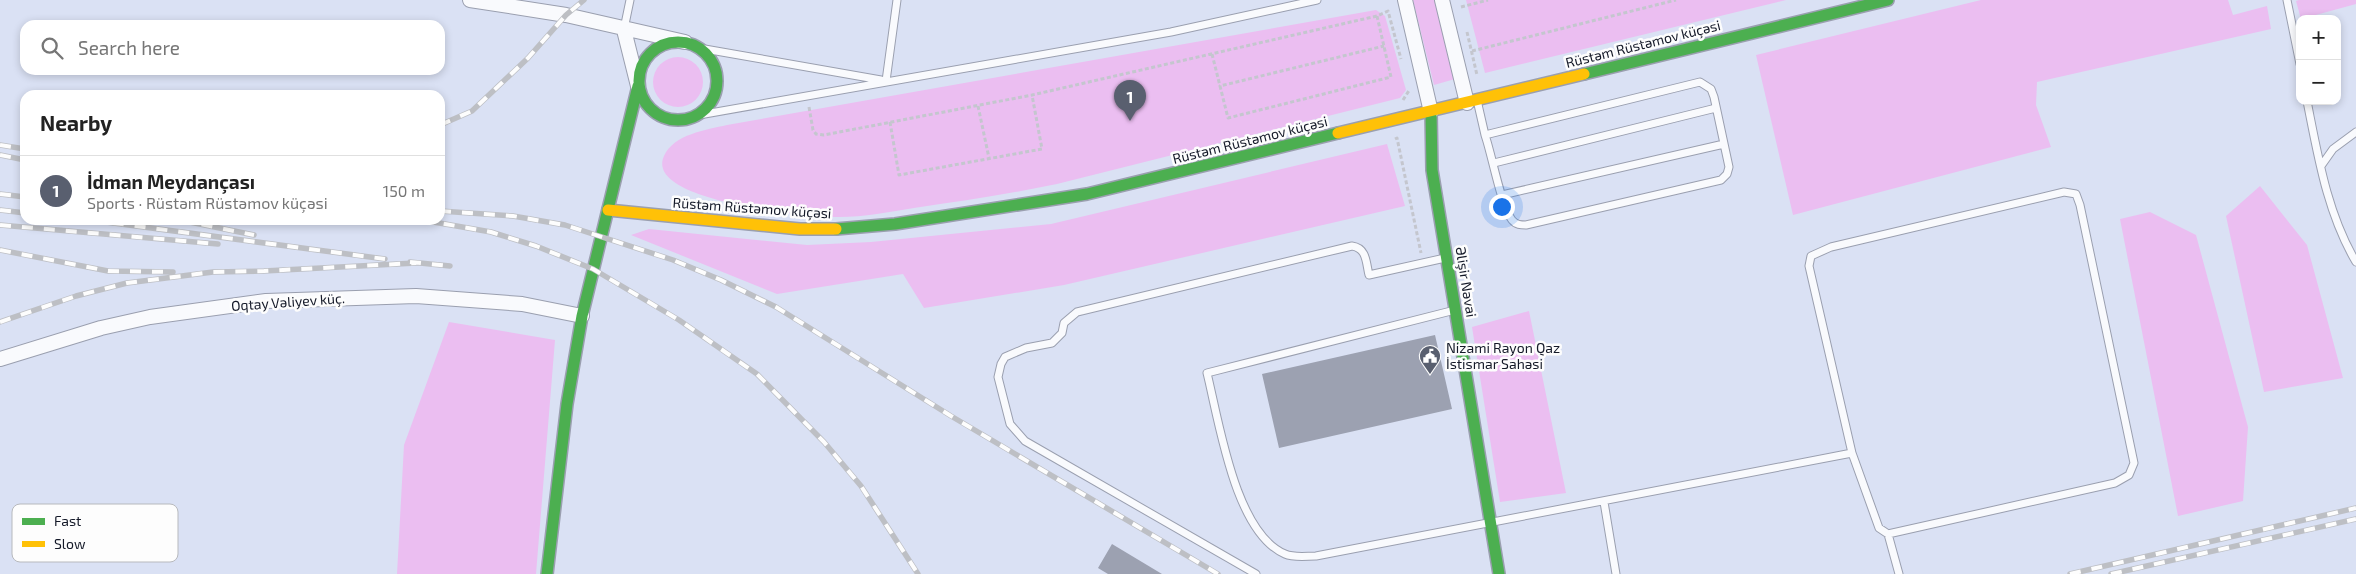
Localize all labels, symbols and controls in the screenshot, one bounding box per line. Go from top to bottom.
map controls [2296,15,2341,105]
button: + [2296,15,2341,60]
street label: Rüstəm Rüstəmov küçəsi [1564,16,1722,72]
search box [20,20,445,75]
icon: search [38,34,66,62]
text: Search here [78,36,180,59]
button: − [2296,60,2341,105]
pin: 1 [1114,80,1146,121]
text: Nearby [40,110,112,135]
street label: Rüstəm Rüstəmov küçəsi [1171,112,1329,168]
text: İdman Meydançası [87,170,255,193]
text: 1 [53,181,59,200]
text: 150 m [383,181,425,200]
text: Sports · Rüstəm Rüstəmov küçəsi [87,193,328,212]
street label: Rüstəm Rüstəmov küçəsi [672,193,832,223]
your location [1489,194,1515,220]
street label: Əlişir Nəvai [1452,245,1480,319]
street label: Oqtay Vəliyev küç. [230,289,346,315]
place label: Nizami Rayon Qaz İstismar Sahəsi [1446,339,1560,372]
public building icon: Nizami Rayon Qaz İstismar Sahəsi [1418,344,1442,375]
legend [12,504,178,562]
text: Fast [54,512,81,529]
text: Slow [54,535,86,552]

